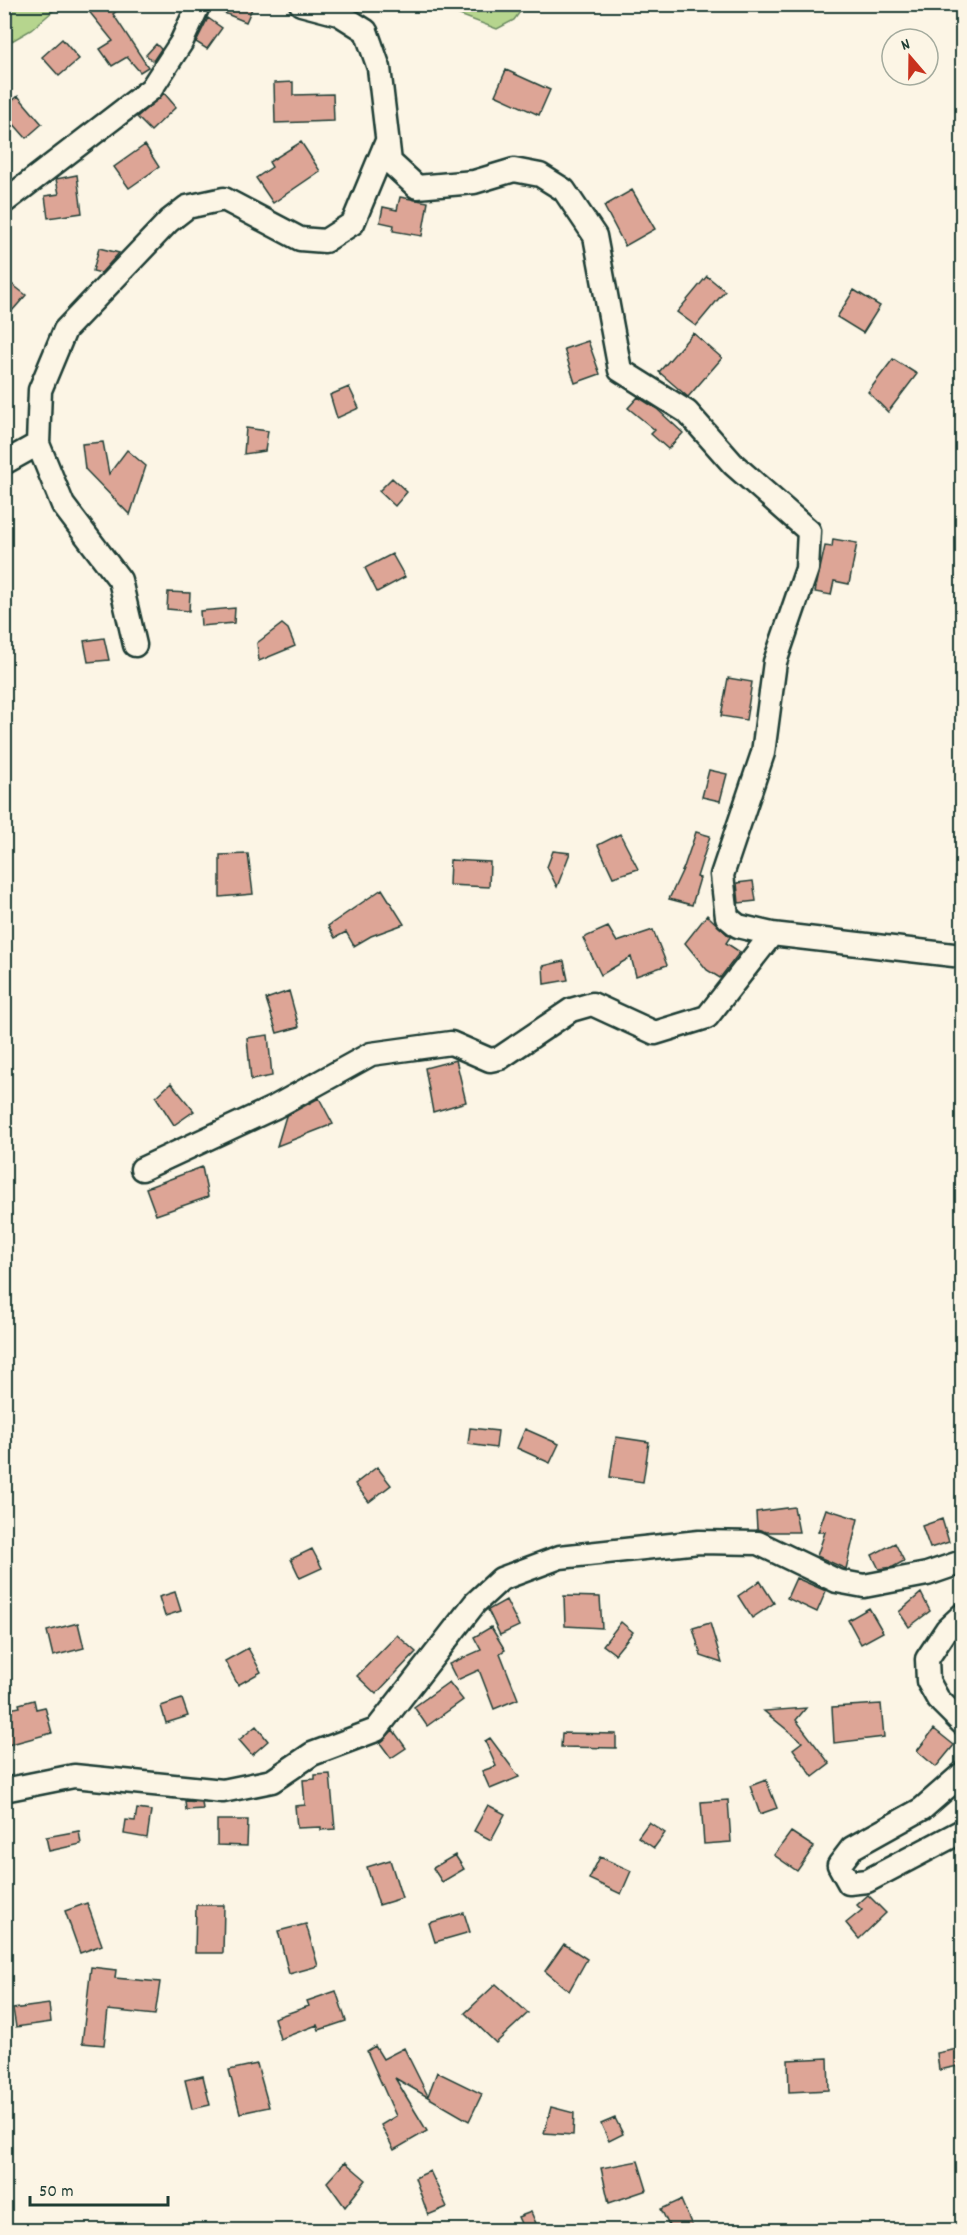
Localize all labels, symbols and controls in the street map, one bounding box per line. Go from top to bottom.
north arrow [880,27,940,87]
text: N [898,33,913,57]
scale bar [30,2169,168,2207]
text: 50 m [39,2180,74,2205]

